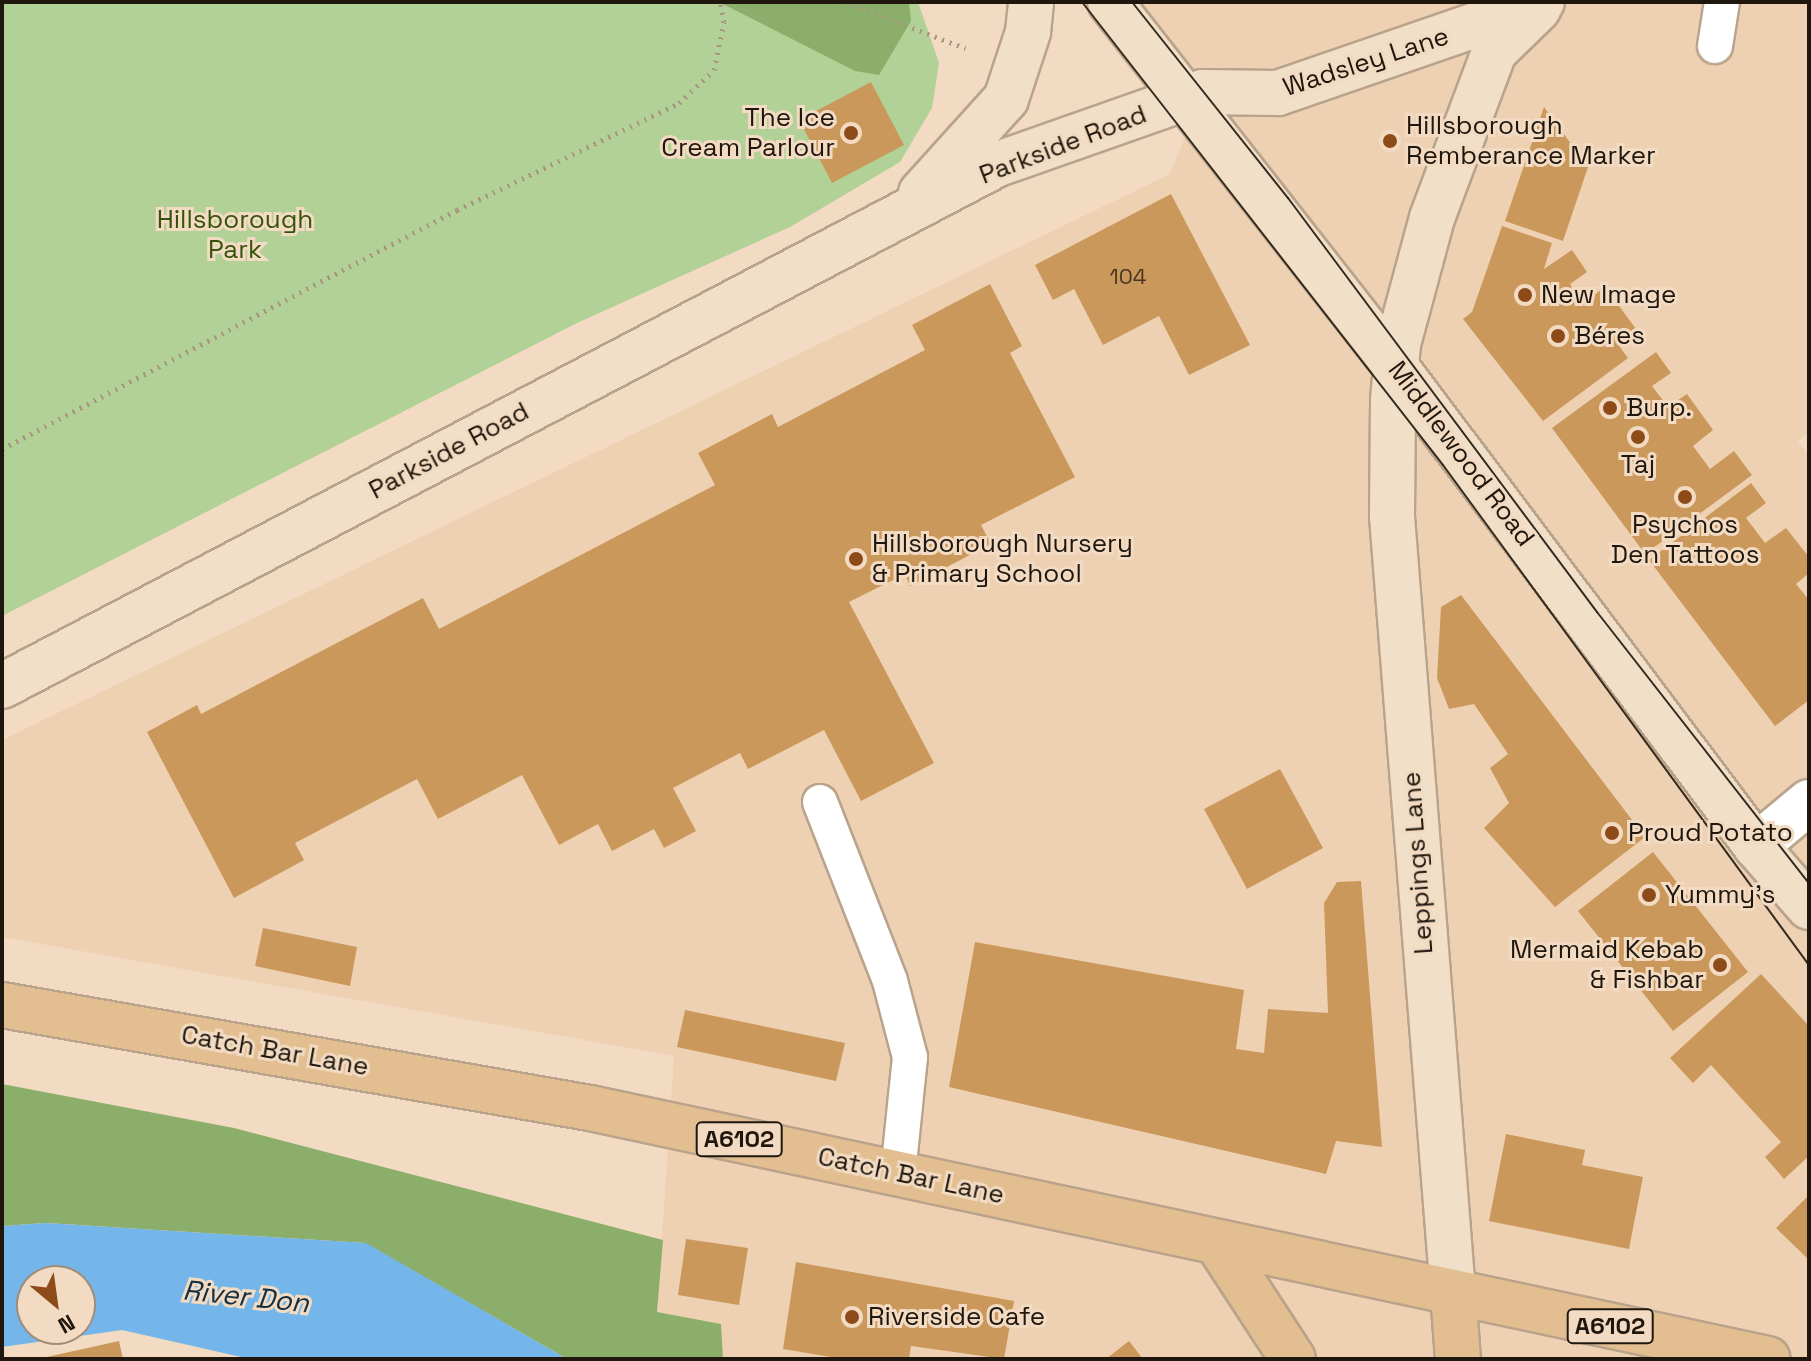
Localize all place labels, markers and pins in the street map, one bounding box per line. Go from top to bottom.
place label: The Ice Cream Parlour [661,102,835,164]
place label: Hillsborough Remberance Marker [1406,110,1656,172]
marker: The Ice Cream Parlour [842,124,860,142]
marker: Hillsborough Remberance Marker [1381,132,1399,150]
place label: New Image [1541,279,1676,311]
marker: New Image [1516,286,1534,304]
place label: Béres [1574,320,1645,352]
marker: Béres [1549,327,1567,345]
place label: Burp. [1626,392,1692,424]
marker: Burp. [1601,399,1619,417]
marker: Taj [1629,428,1647,446]
place label: Taj [1621,449,1655,481]
marker: Psychos Den Tattoos [1676,488,1694,506]
place label: Psychos Den Tattoos [1610,509,1760,570]
place label: Hillsborough Nursery & Primary School [872,528,1133,590]
marker: Hillsborough Nursery & Primary School [847,550,865,568]
place label: Proud Potato [1628,817,1793,849]
marker: Proud Potato [1603,824,1621,842]
place label: Yummy's [1665,879,1775,911]
marker: Yummy's [1640,886,1658,904]
place label: Mermaid Kebab & Fishbar [1510,934,1704,996]
marker: Mermaid Kebab & Fishbar [1711,956,1729,974]
place label: Riverside Cafe [868,1301,1045,1333]
marker: Riverside Cafe [843,1308,861,1326]

